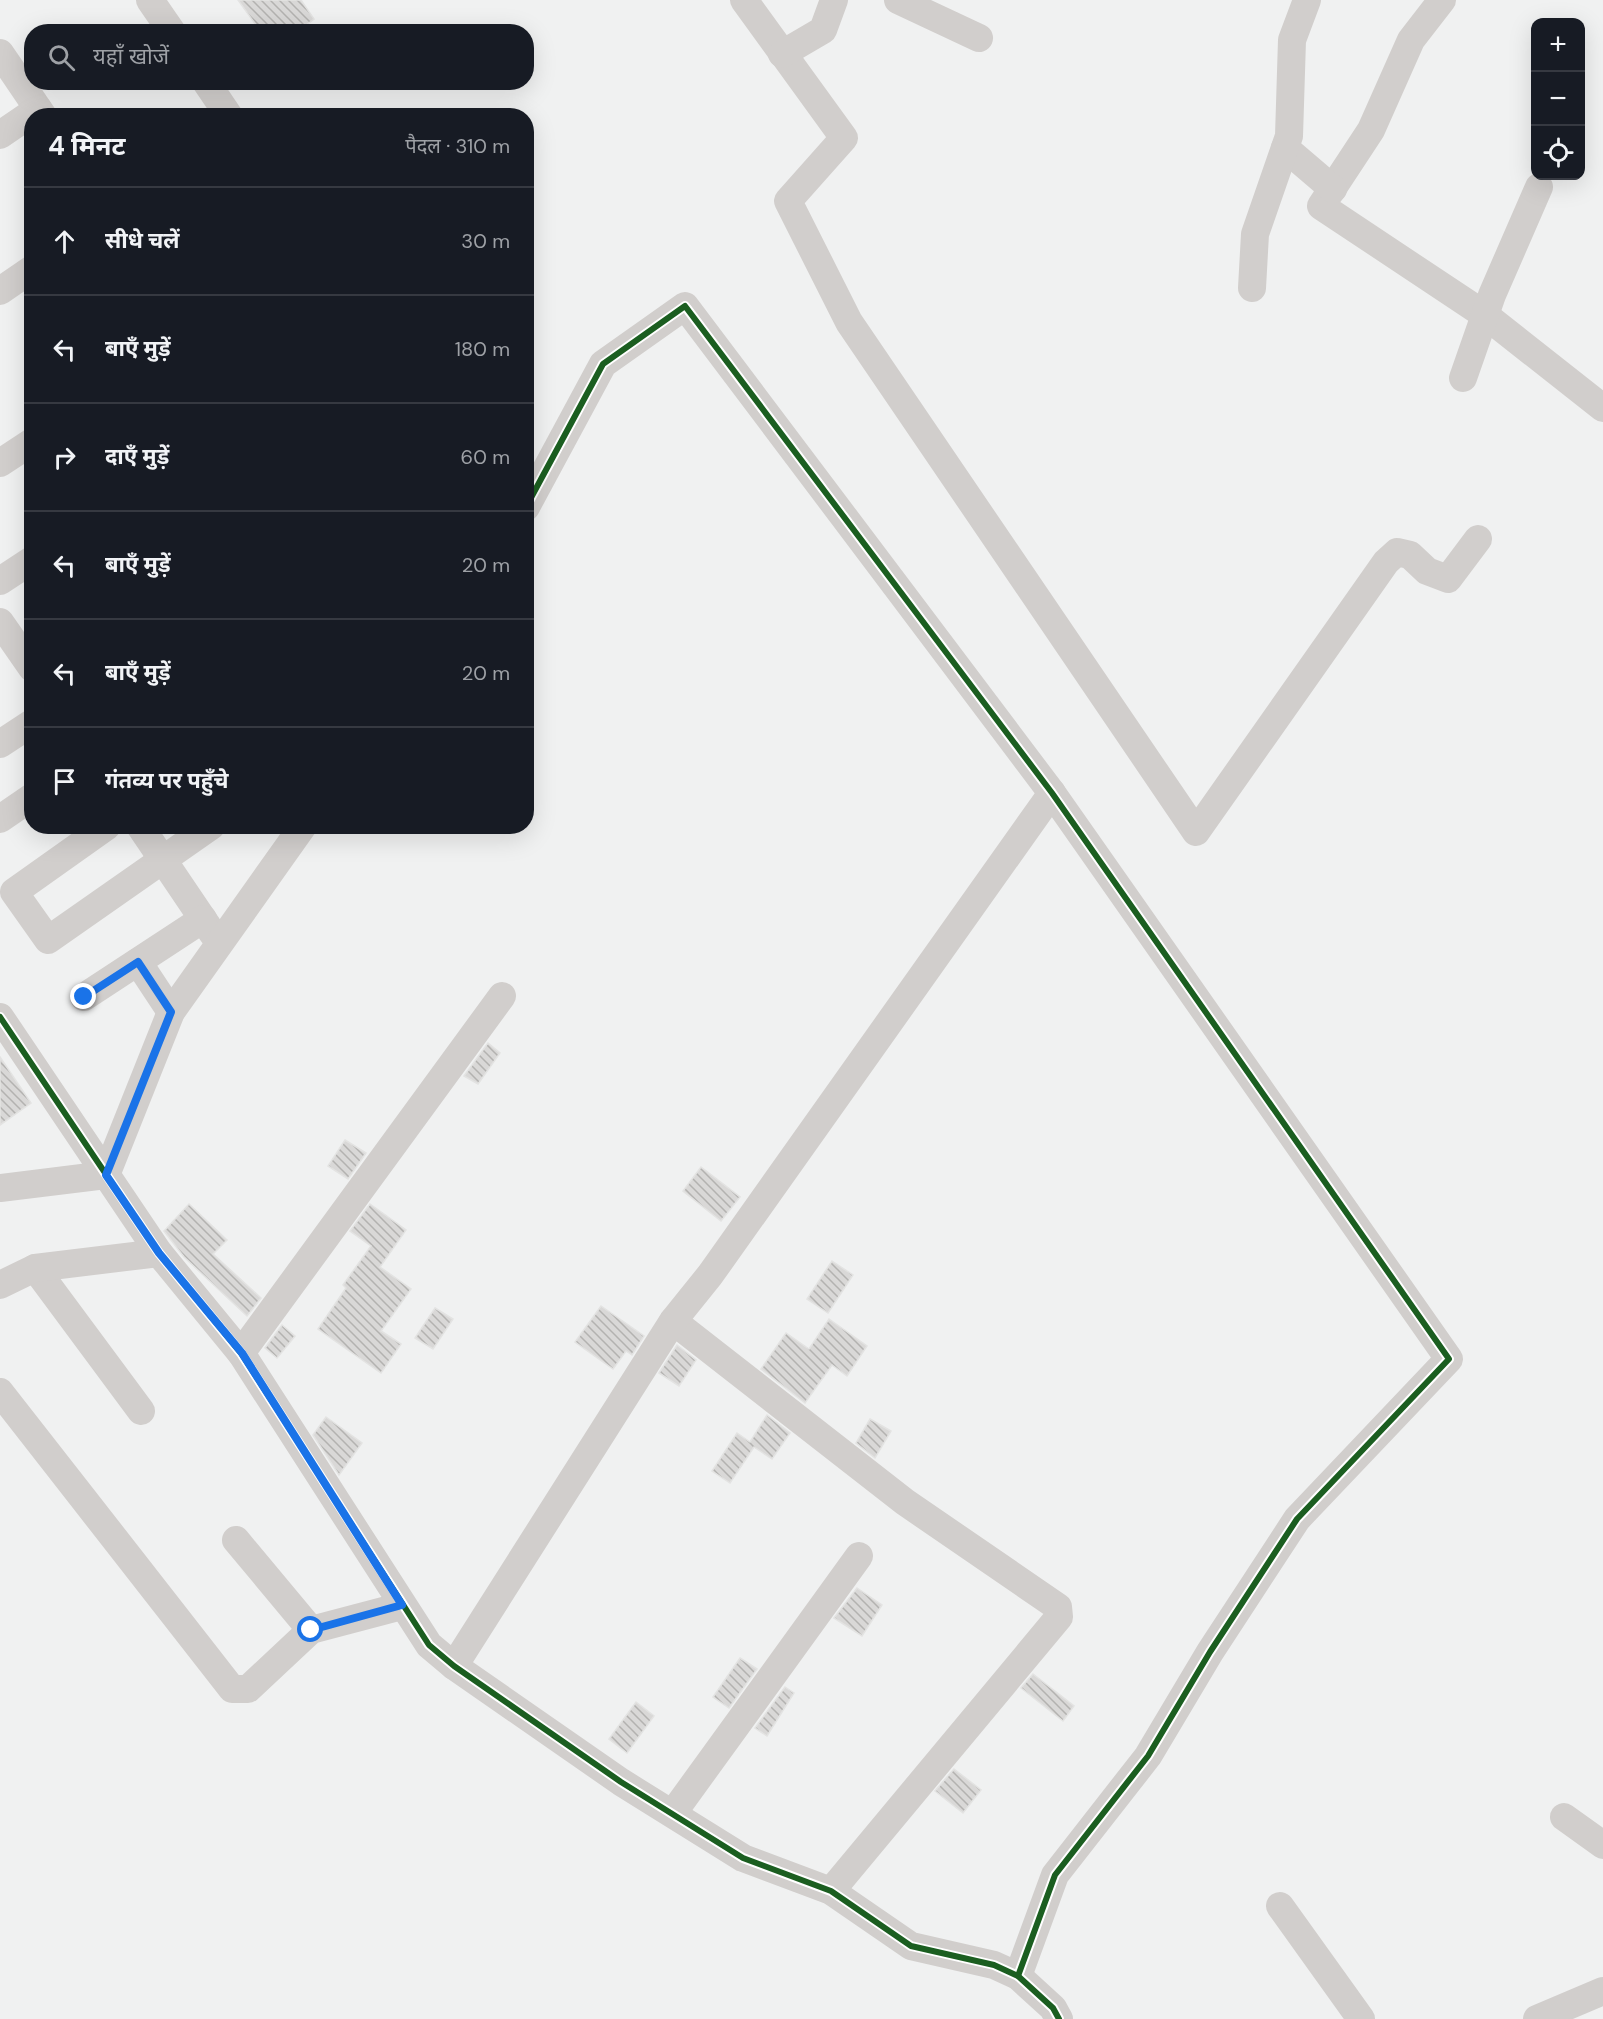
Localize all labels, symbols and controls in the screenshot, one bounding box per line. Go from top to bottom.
map controls [1531,18,1585,180]
button: + [1531,18,1585,72]
search box [24,24,534,90]
icon: search [45,41,78,74]
text: यहाँ खोजें [93,42,169,71]
button: − [1531,72,1585,126]
button: locate [1531,126,1585,180]
text: 4 मिनट [48,129,126,163]
text: पैदल · 310 m [405,133,510,159]
icon: ahead [48,225,81,258]
text: सीधे चलें [105,226,180,255]
text: 30 m [461,228,510,254]
icon: left [48,333,81,366]
text: बाएँ मुड़ें [105,334,171,363]
text: 180 m [455,336,510,362]
icon: right [48,441,81,474]
text: दाएँ मुड़ें [105,442,169,471]
text: 60 m [461,444,510,470]
icon: left [48,549,81,582]
text: बाएँ मुड़ें [105,550,171,579]
text: 20 m [462,552,510,578]
icon: left [48,657,81,690]
text: बाएँ मुड़ें [105,658,171,687]
text: 20 m [462,660,510,686]
icon: arrive [48,765,81,798]
text: गंतव्य पर पहुँचे [105,766,228,795]
route end [70,983,96,1009]
route start [297,1616,323,1642]

